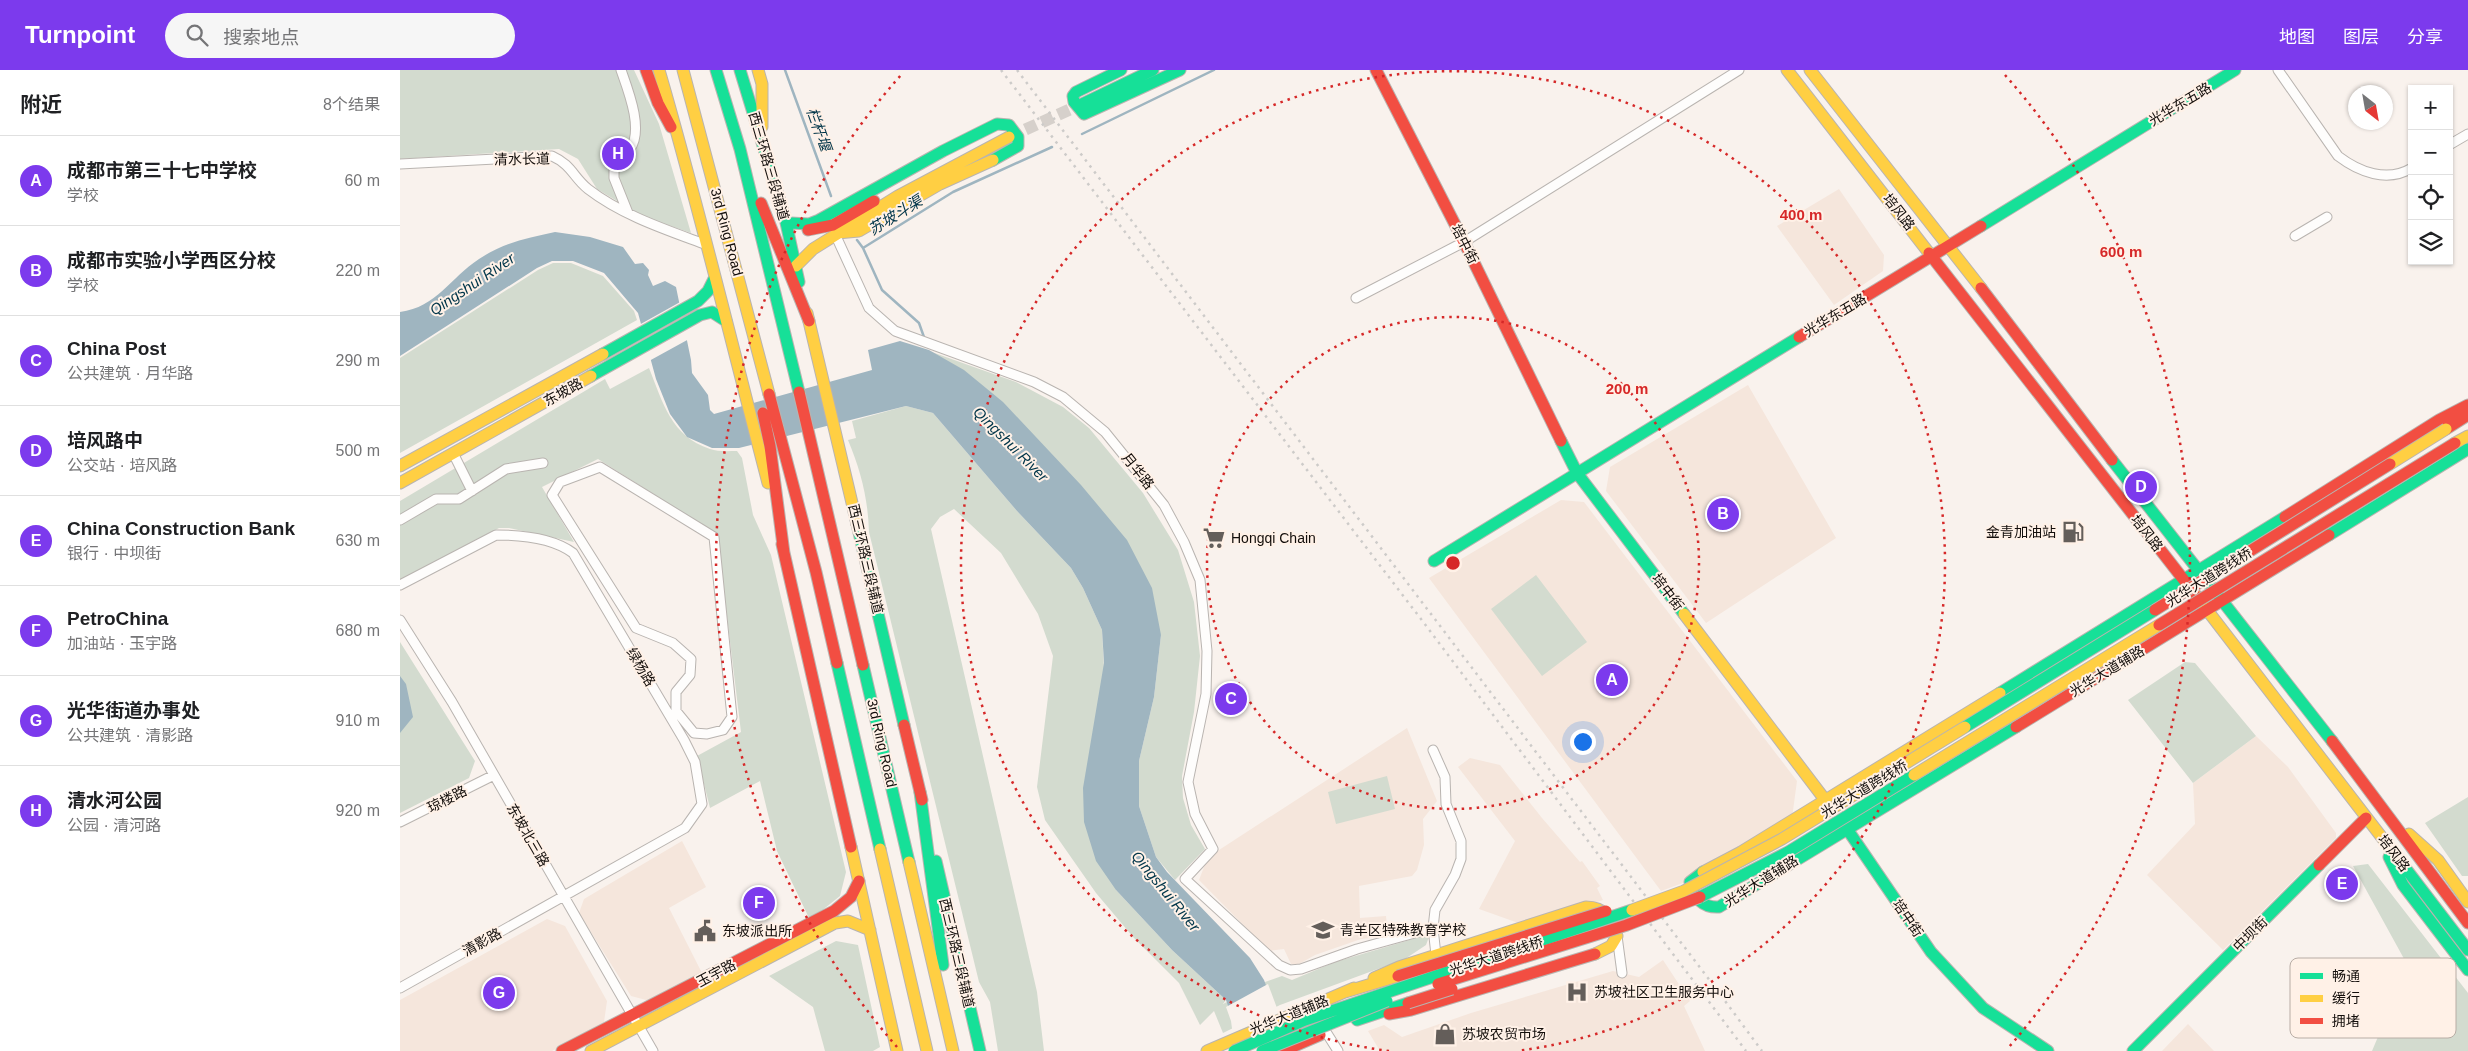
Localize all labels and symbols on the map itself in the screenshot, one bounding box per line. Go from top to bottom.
street label: 光华东五路 [2146,79,2214,129]
north arrow [2348,85,2393,130]
water label: 栏杆堰 [803,105,836,156]
street label: 西三环路三段辅道 [746,110,792,222]
pin: H [602,135,634,173]
street label: 清水长道 [494,151,550,167]
street label: 3rd Ring Road [708,186,746,278]
water label: 苏坡斗渠 [865,191,927,238]
street label: 培风路 [1880,191,1918,233]
text: 400 m [1780,206,1822,223]
street label: 培中街 [1448,222,1482,266]
text: 600 m [2100,243,2142,260]
water label: Qingshui River [426,249,518,319]
street label: 光华东五路 [1801,290,1869,340]
street label: 东坡路 [541,375,585,409]
text: 200 m [1606,380,1648,397]
water label: Qingshui River [970,403,1052,485]
street label: 月华路 [1119,450,1157,492]
pin: D [2125,468,2157,506]
pin: B [1707,495,1739,533]
street label: 西三环路三段辅道 [846,503,886,615]
street label: 培风路 [2128,512,2166,554]
fuel station icon: 金青加油站 [2060,519,2086,545]
place label: 金青加油站 [1986,524,2056,540]
supermarket icon: Hongqi Chain [1201,525,1227,551]
place label: Hongqi Chain [1231,530,1316,546]
street label: 光华大道跨线桥 [2163,544,2255,610]
centre of rings [1444,554,1462,572]
street label: 培中街 [1649,570,1687,614]
street label: 光华大道辅路 [2067,643,2147,699]
street label: 绿杨路 [623,645,659,689]
pin: A [1596,661,1628,699]
pin: C [1215,680,1247,718]
street label: 3rd Ring Road [864,697,900,789]
your location [1570,729,1596,755]
street label: 光华大道跨线桥 [1818,757,1910,821]
street label: 琼楼路 [425,782,469,816]
street label: 东坡北三路 [504,801,552,869]
street label: 培风路 [2375,831,2413,875]
water label: Qingshui River [1128,847,1204,935]
street label: 光华大道辅路 [1721,852,1801,910]
pin: E [2326,865,2358,903]
pin: F [743,884,775,922]
street label: 培中街 [1890,896,1926,940]
street label: 西三环路三段辅道 [937,897,977,1009]
street label: 中坝街 [2229,913,2271,955]
school or university icon: 青羊区特殊教育学校 [1310,917,1336,943]
public building icon: 东坡派出所 [692,918,718,944]
place label: 青羊区特殊教育学校 [1340,922,1466,938]
place label: 东坡派出所 [722,923,792,939]
street label: 清影路 [460,925,504,959]
street label: 光华大道跨线桥 [1447,933,1545,979]
street label: 玉宇路 [694,956,738,990]
legend [2290,958,2456,1038]
text: 畅通 [2332,968,2360,984]
pin: G [483,974,515,1012]
hospital icon: 苏坡社区卫生服务中心 [1564,979,1590,1005]
place label: 苏坡社区卫生服务中心 [1594,984,1734,1000]
text: 缓行 [2332,990,2360,1006]
street label: 光华大道辅路 [1247,992,1331,1038]
text: 拥堵 [2332,1013,2360,1029]
shop icon: 苏坡农贸市场 [1432,1021,1458,1047]
place label: 苏坡农贸市场 [1462,1026,1546,1042]

